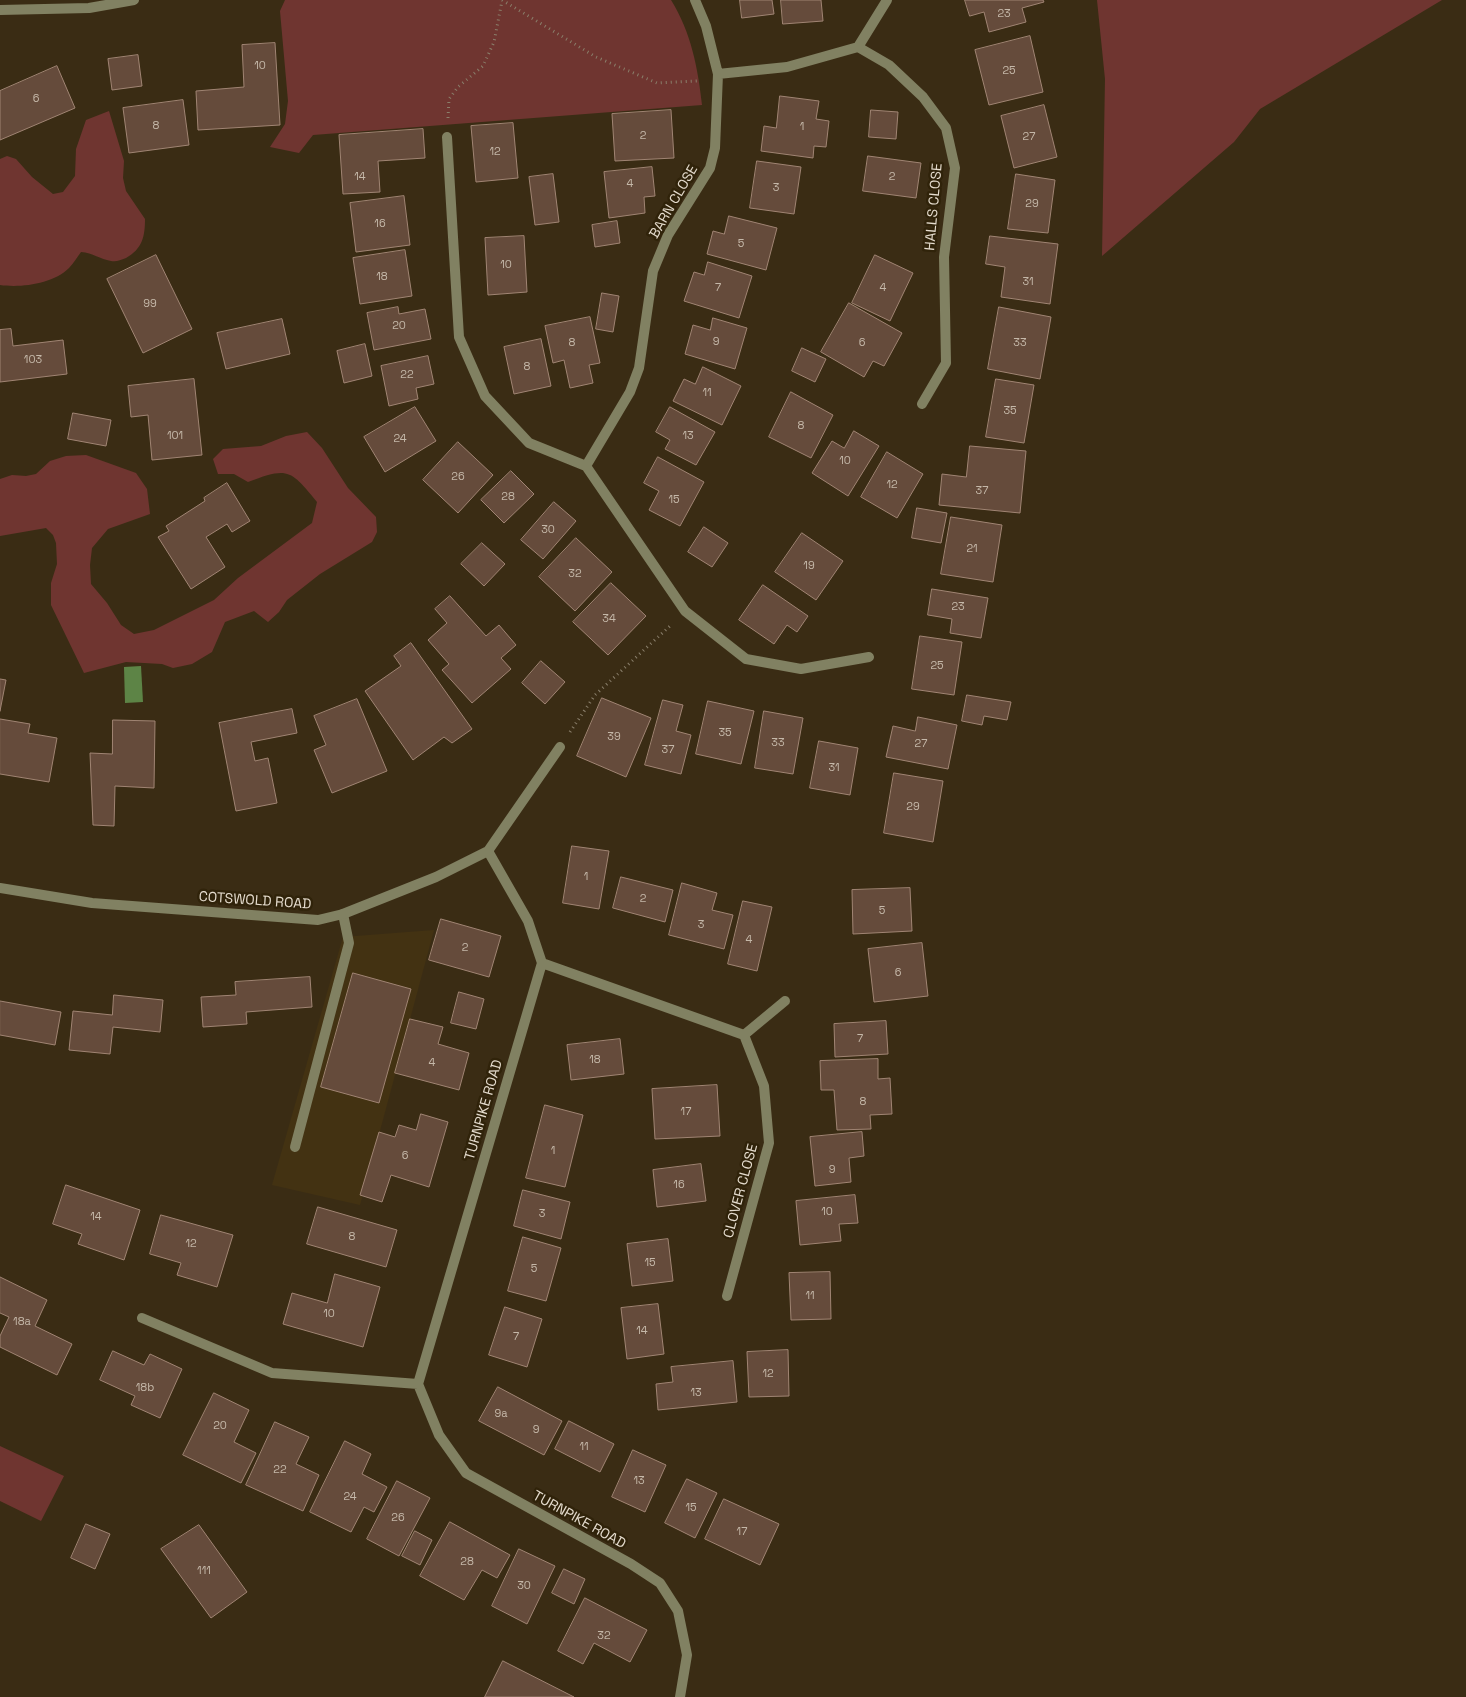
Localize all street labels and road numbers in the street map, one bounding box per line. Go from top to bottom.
street label: BARN CLOSE [646,162,702,242]
street label: HALLS CLOSE [922,163,946,251]
street label: COTSWOLD ROAD [198,889,312,913]
street label: TURNPIKE ROAD [462,1058,506,1162]
street label: CLOVER CLOSE [720,1142,762,1240]
street label: TURNPIKE ROAD [530,1488,628,1552]

